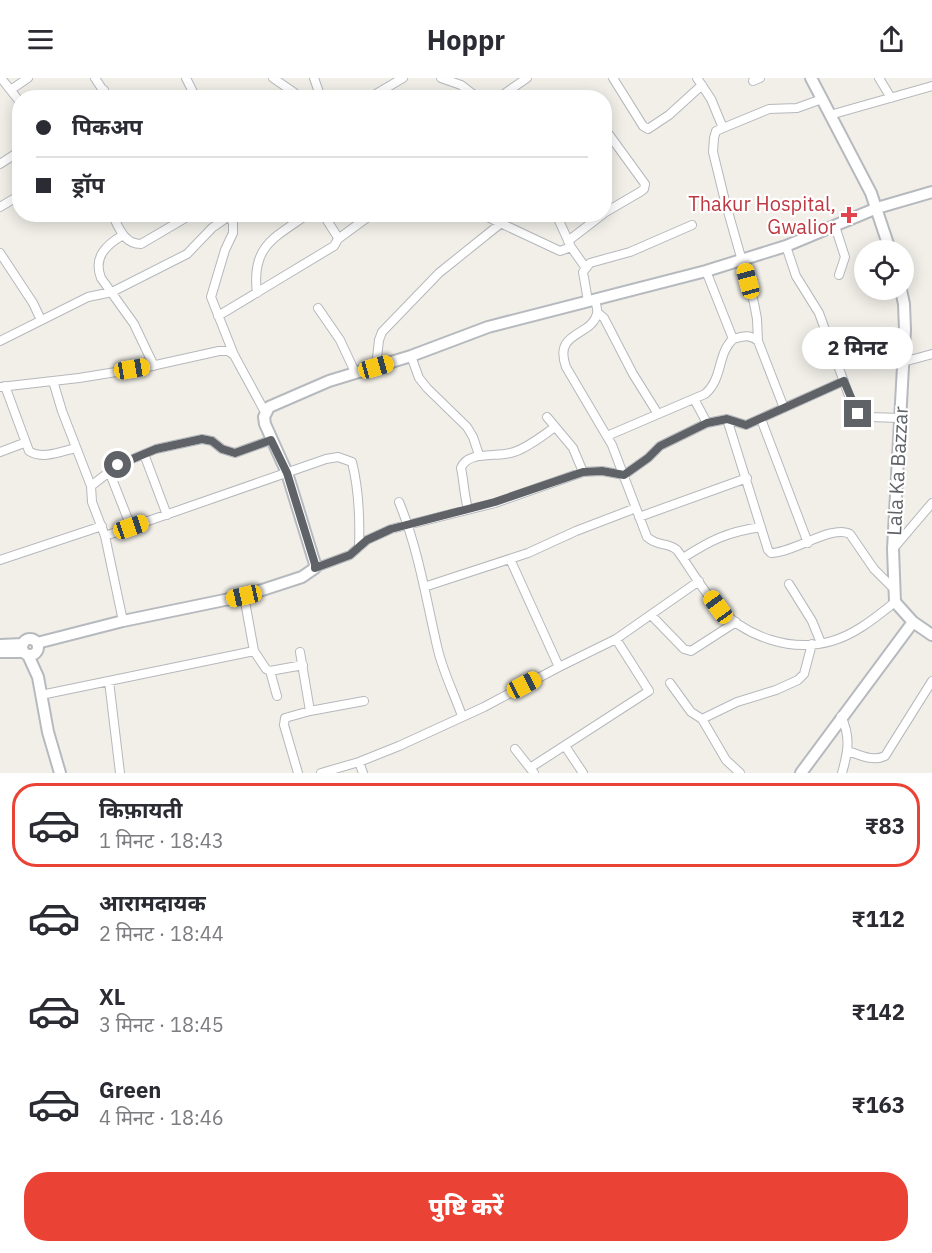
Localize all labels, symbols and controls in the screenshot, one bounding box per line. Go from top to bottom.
text: Hoppr [427,22,505,57]
icon: menu [24,23,57,56]
icon: share [875,23,908,56]
text: पिकअप [72,112,143,141]
text: ड्रॉप [72,170,105,199]
place label: Thakur Hospital, Gwalior [688,190,836,240]
marker: Thakur Hospital, Gwalior [840,206,858,224]
map controls [854,240,914,300]
button: locate [854,240,914,300]
car [735,261,761,301]
callout: 2 मिनट [802,327,914,369]
text: 2 मिनट [828,334,887,361]
car [356,353,396,381]
car [113,357,151,381]
route end [844,400,871,427]
street label: Lala Ka Bazzar [880,406,914,536]
route start [104,451,131,478]
car [111,513,151,541]
car [224,583,264,609]
car [700,587,736,627]
car [504,669,544,701]
text: किफ़ायती [99,795,183,824]
icon: car [27,798,81,852]
text: ₹83 [865,811,905,840]
text: 1 मिनट · 18:43 [99,827,224,854]
text: आरामदायक [99,888,206,917]
icon: car [27,891,81,945]
text: ₹112 [852,904,905,933]
text: 2 मिनट · 18:44 [99,920,224,947]
text: XL [99,982,125,1011]
icon: car [27,984,81,1038]
text: ₹142 [852,997,905,1026]
text: 3 मिनट · 18:45 [99,1011,224,1038]
text: Green [99,1075,161,1104]
icon: car [27,1077,81,1131]
text: ₹163 [852,1090,905,1119]
text: 4 मिनट · 18:46 [99,1104,224,1131]
button: पुष्टि करें [24,1172,908,1241]

